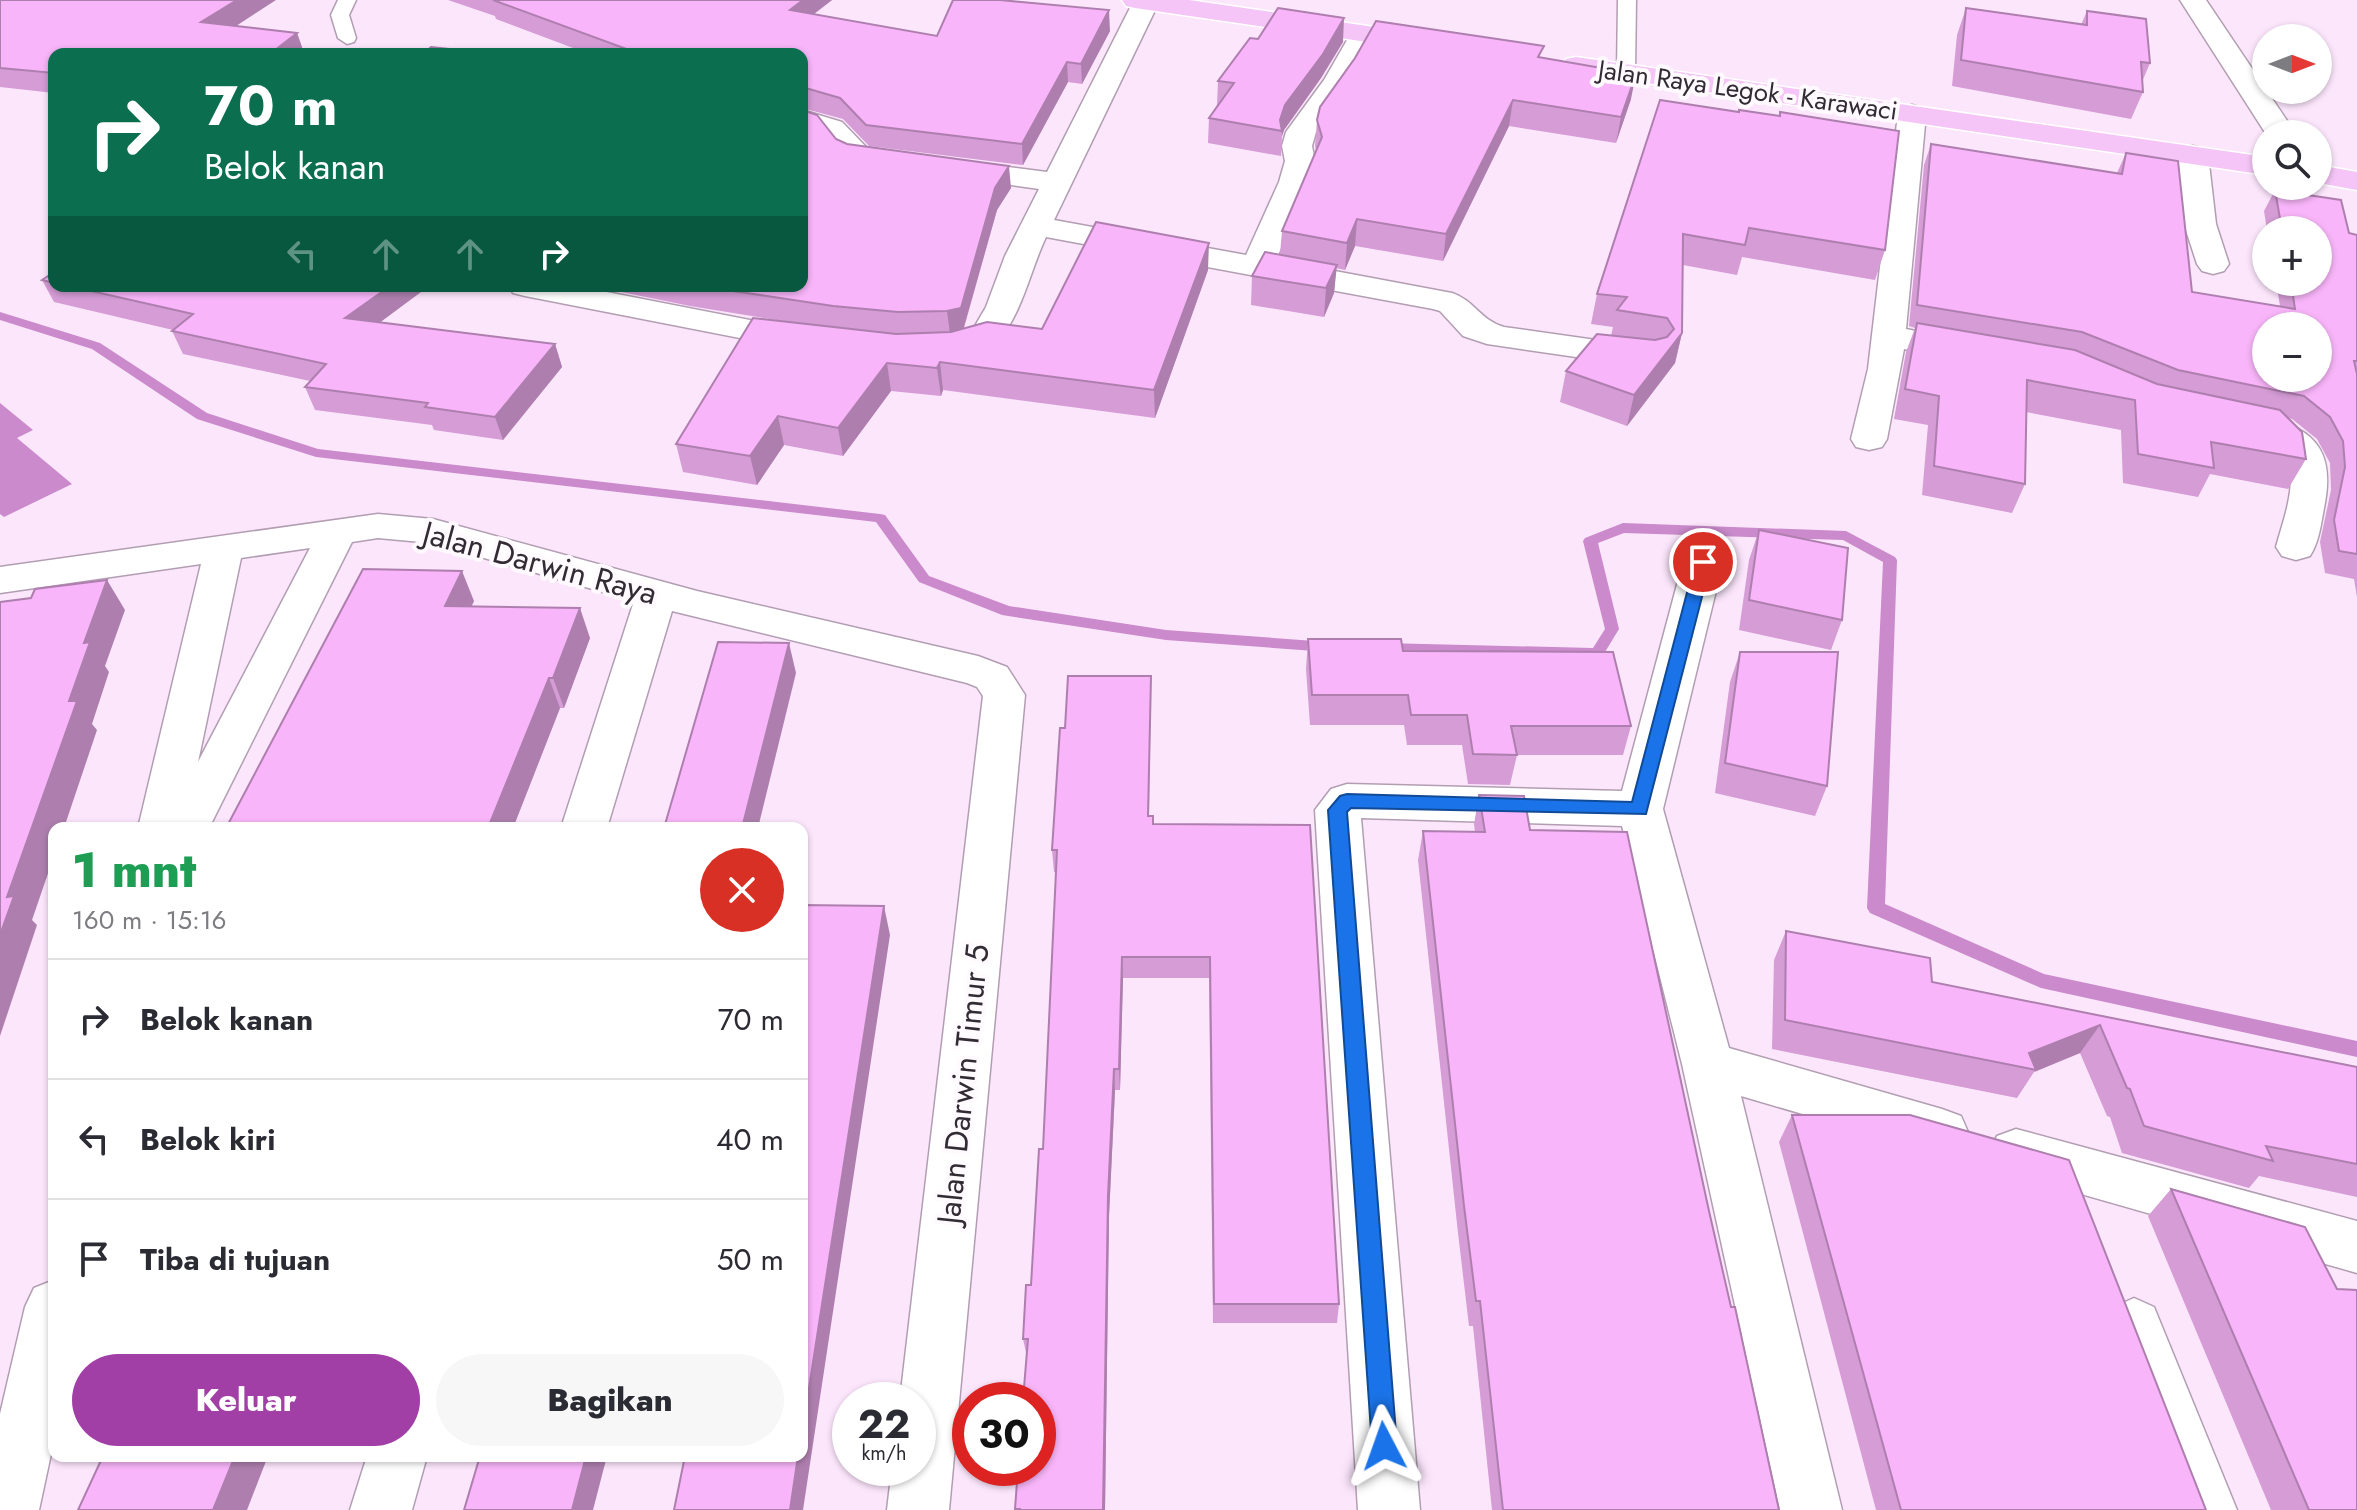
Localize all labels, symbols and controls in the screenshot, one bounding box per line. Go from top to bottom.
north arrow [2252,24,2332,104]
map controls [2252,24,2332,392]
street label: Jalan Raya Legok - Karawaci [1593,50,1900,130]
text: 70 m [204,65,338,146]
icon: right [72,80,176,184]
button: search [2252,120,2332,200]
text: Belok kanan [204,140,385,192]
button: + [2252,216,2332,296]
icon: left [280,232,324,276]
icon: ahead [364,232,408,276]
icon: ahead [448,232,492,276]
icon: right [532,232,576,276]
button: − [2252,312,2332,392]
street label: Jalan Darwin Raya [414,509,662,616]
pin [1669,528,1737,596]
icon: arrive [1681,540,1725,584]
text: 1 mnt [72,836,196,905]
button: close [700,848,784,932]
text: 160 m · 15:16 [72,901,227,939]
street label: Jalan Darwin Timur 5 [925,942,1001,1230]
icon: right [72,997,116,1041]
text: Belok kanan [140,998,313,1041]
text: 70 m [718,998,784,1041]
icon: left [72,1117,116,1161]
text: Belok kiri [140,1118,275,1161]
text: 40 m [716,1118,784,1161]
icon: arrive [72,1237,116,1281]
text: Tiba di tujuan [140,1238,330,1281]
text: 50 m [717,1238,784,1281]
button: Keluar [72,1354,420,1446]
button: Bagikan [436,1354,784,1446]
speed limit sign: 30 [952,1382,1056,1486]
text: 22 [858,1395,910,1453]
position arrow [1342,1404,1426,1488]
text: km/h [861,1439,907,1468]

